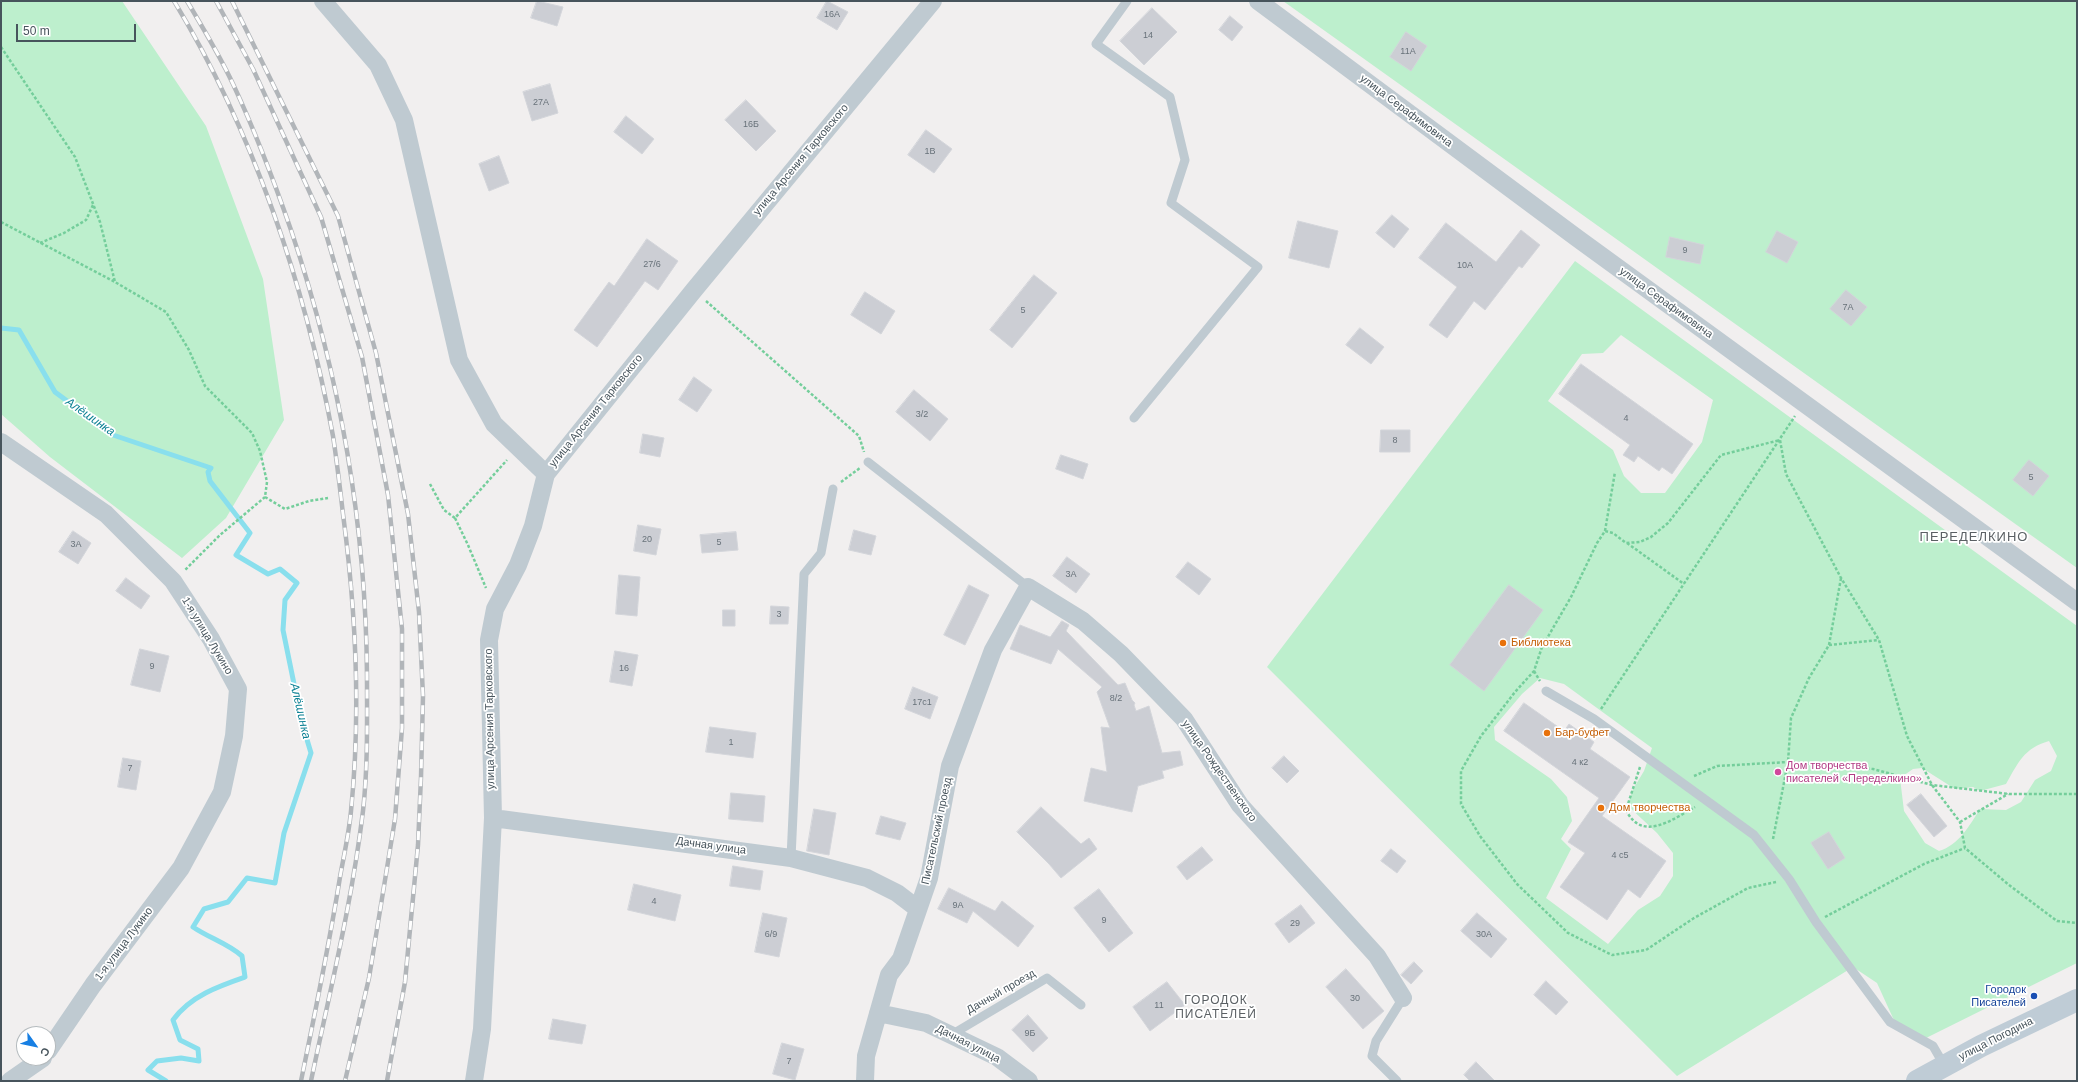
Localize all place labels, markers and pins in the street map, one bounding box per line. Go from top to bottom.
place label: Библиотека [1511,636,1571,650]
marker: Библиотека [1498,638,1508,648]
place label: Бар-буфет [1555,726,1609,740]
marker: Бар-буфет [1542,728,1552,738]
place label: Дом творчества писателей «Переделкино» [1786,759,1922,785]
marker: Дом творчества писателей «Переделкино» [1773,767,1783,777]
place label: Дом творчества [1609,801,1690,815]
marker: Дом творчества [1596,803,1606,813]
place label: Городок Писателей [1971,983,2026,1009]
marker: Городок Писателей [2029,991,2039,1001]

